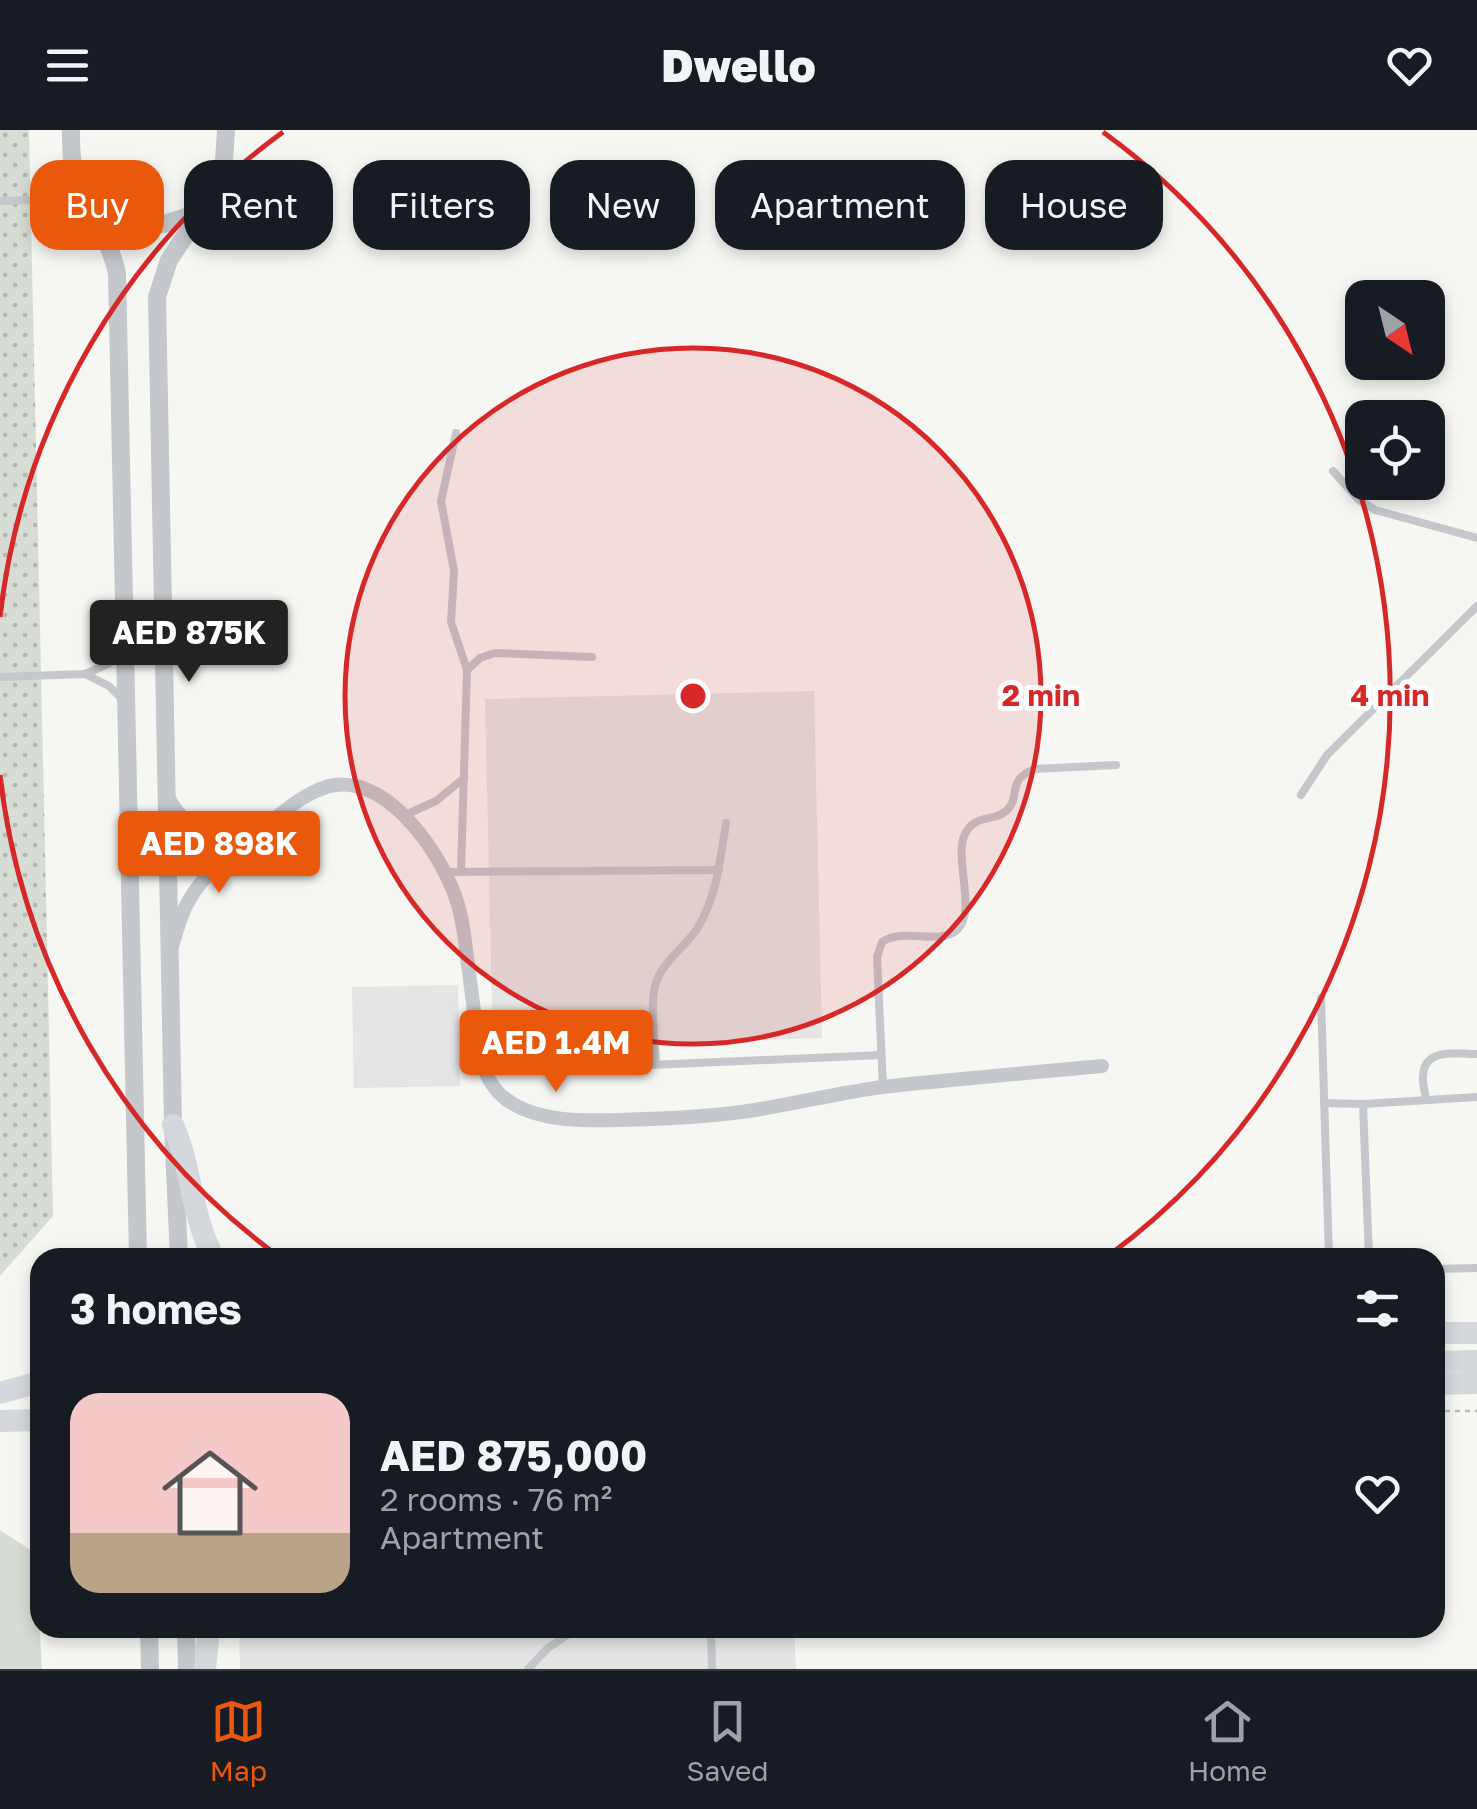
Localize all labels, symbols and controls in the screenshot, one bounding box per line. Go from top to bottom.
icon: menu [40,38,95,93]
text: Dwello [661,38,816,92]
icon: heart [1382,38,1437,93]
chip: Buy [30,160,164,250]
chip: Rent [184,160,333,250]
chip: Filters [353,160,530,250]
chip: New [550,160,695,250]
chip: Apartment [715,160,965,250]
chip: House [985,160,1163,250]
north arrow [1345,280,1445,380]
map controls [1345,280,1445,500]
button: locate [1345,400,1445,500]
pin: AED 875K [86,600,292,685]
text: AED 875K [112,613,266,651]
text: 2 min [1002,677,1080,713]
text: 4 min [1351,677,1429,713]
centre of rings [675,678,711,714]
pin: AED 898K [116,811,322,896]
text: AED 898K [140,824,298,862]
pin: AED 1.4M [453,1010,659,1095]
text: AED 1.4M [482,1023,630,1061]
icon: filters [1350,1281,1405,1336]
text: 3 homes [70,1283,242,1333]
text: AED 875,000 [380,1430,647,1480]
icon: home [150,1433,270,1553]
icon: heart [1350,1466,1405,1521]
text: 2 rooms · 76 m² [380,1480,612,1518]
text: Apartment [380,1518,544,1556]
tab: Map [210,1694,267,1787]
tab: Saved [687,1694,768,1787]
tab: Home [1188,1694,1267,1787]

